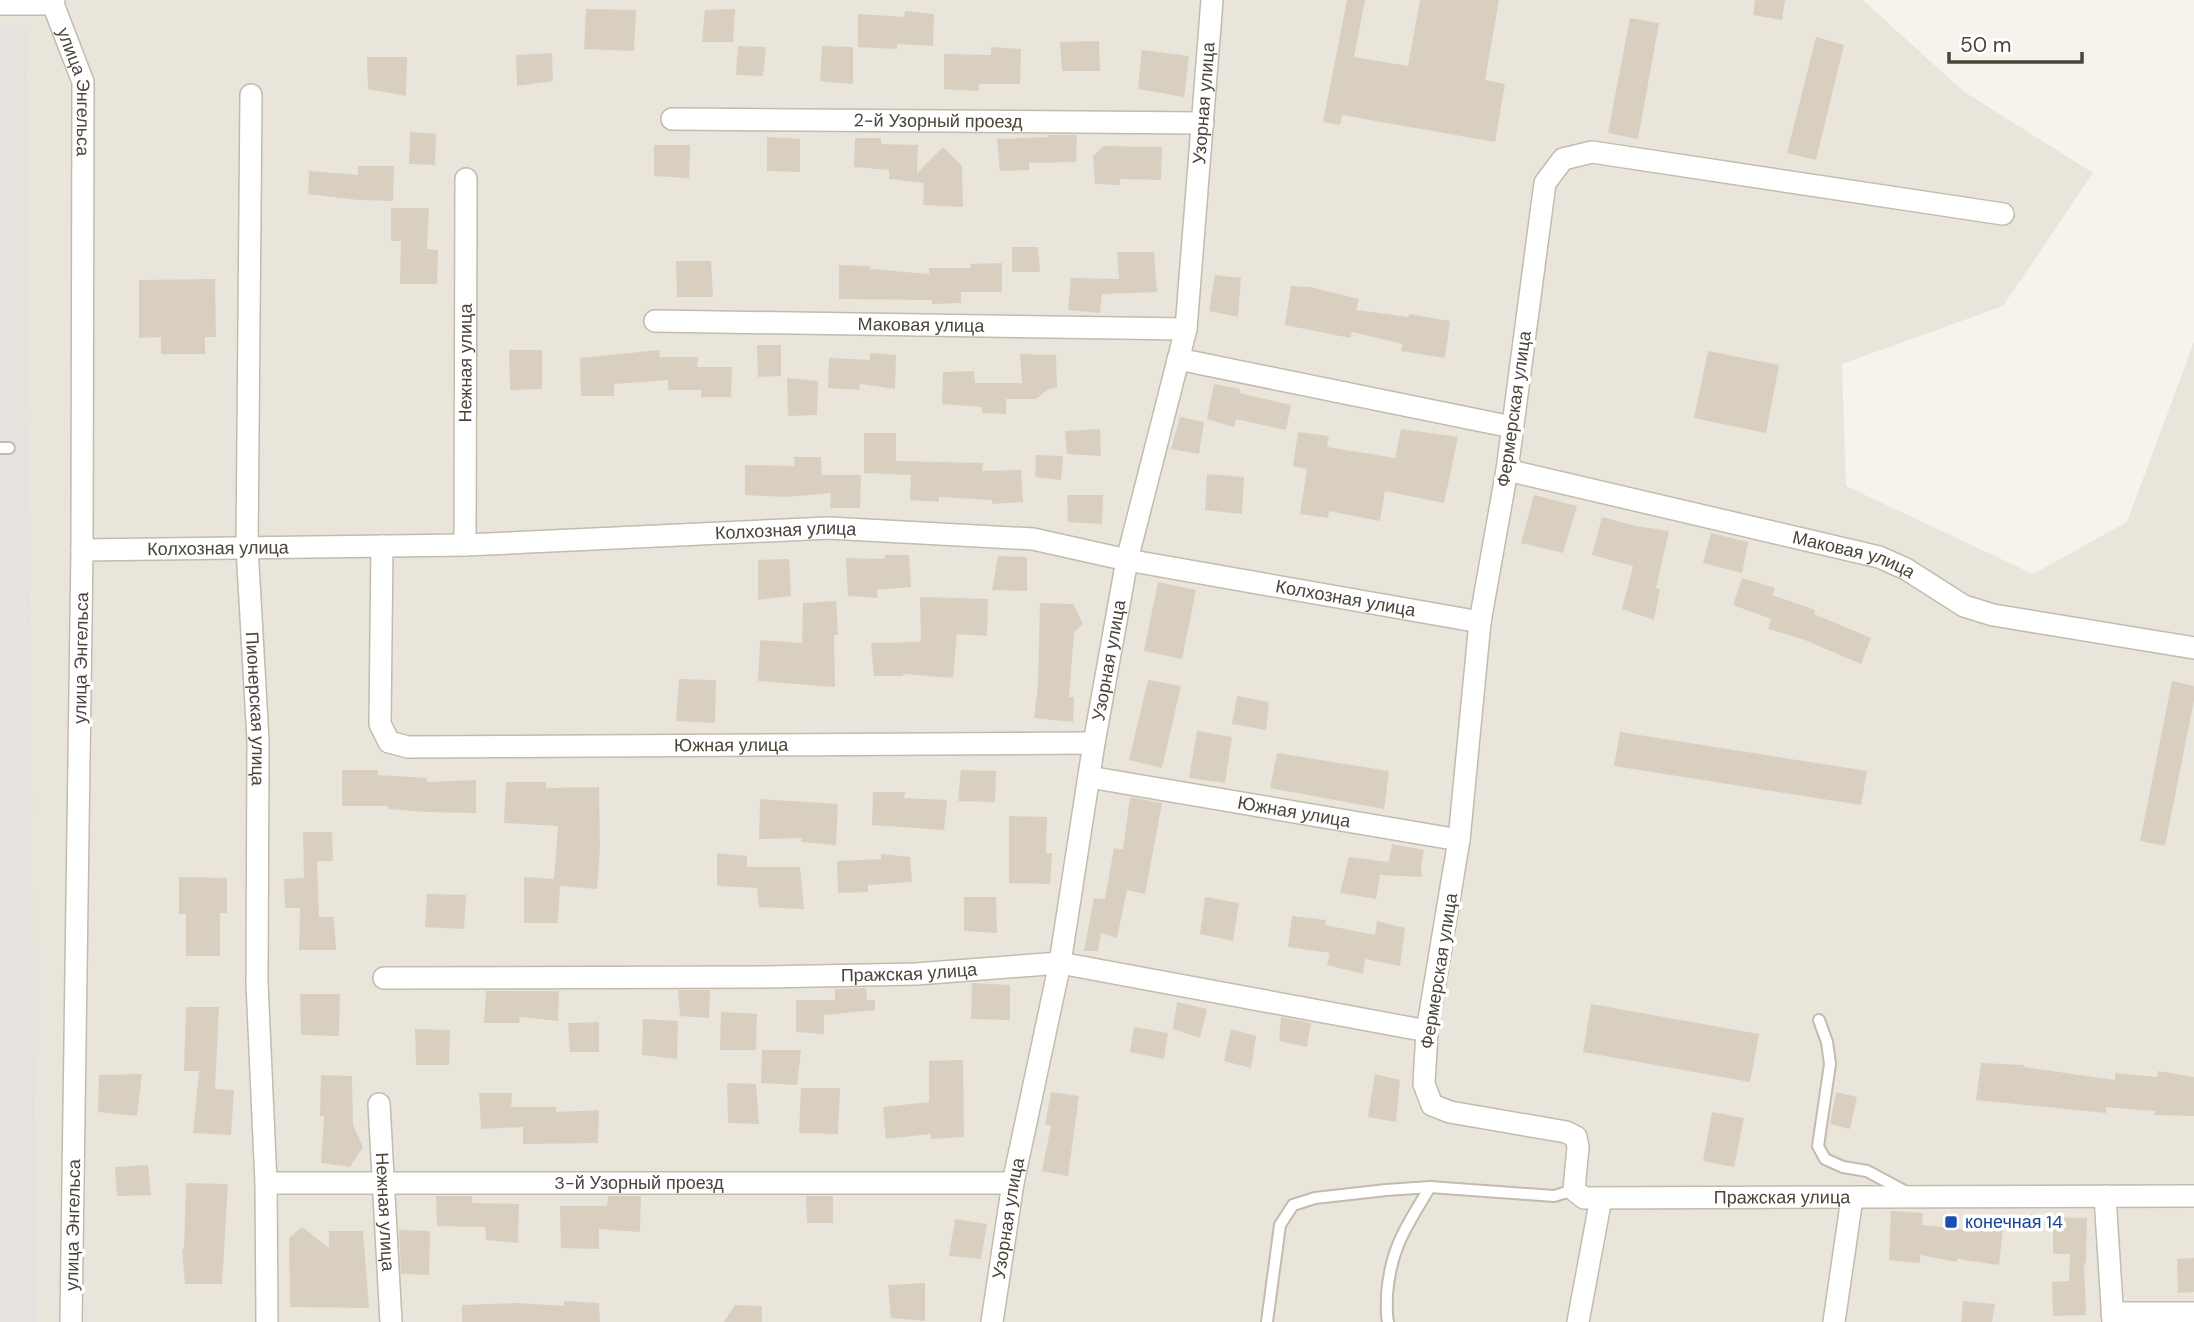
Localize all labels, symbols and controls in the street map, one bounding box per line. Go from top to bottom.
scale bar [1949,21,2082,65]
street label: улица Энгельса [51,24,95,157]
text: 50 m [1960,31,2011,59]
street label: Узорная улица [1187,40,1221,165]
street label: 2-й Узорный проезд [853,108,1023,134]
street label: Нежная улица [453,303,478,422]
street label: Маковая улица [857,312,986,338]
street label: Фермерская улица [1491,328,1537,489]
street label: Колхозная улица [714,516,858,545]
street label: Маковая улица [1790,525,1921,584]
street label: Колхозная улица [147,535,290,561]
street label: Колхозная улица [1274,574,1418,623]
street label: улица Энгельса [68,591,94,724]
street label: Узорная улица [1086,597,1132,723]
street label: Пионерская улица [240,631,270,787]
street label: Южная улица [674,733,789,757]
street label: Южная улица [1236,790,1353,833]
street label: Фермерская улица [1415,890,1463,1051]
street label: Пражская улица [841,957,979,987]
street label: Нежная улица [370,1152,400,1273]
street label: Узорная улица [987,1154,1030,1281]
street label: улица Энгельса [60,1158,86,1291]
street label: 3-й Узорный проезд [554,1171,724,1195]
street label: Пражская улица [1714,1185,1851,1210]
place label: конечная 14 [1965,1210,2063,1234]
marker: конечная 14 [1943,1214,1959,1230]

